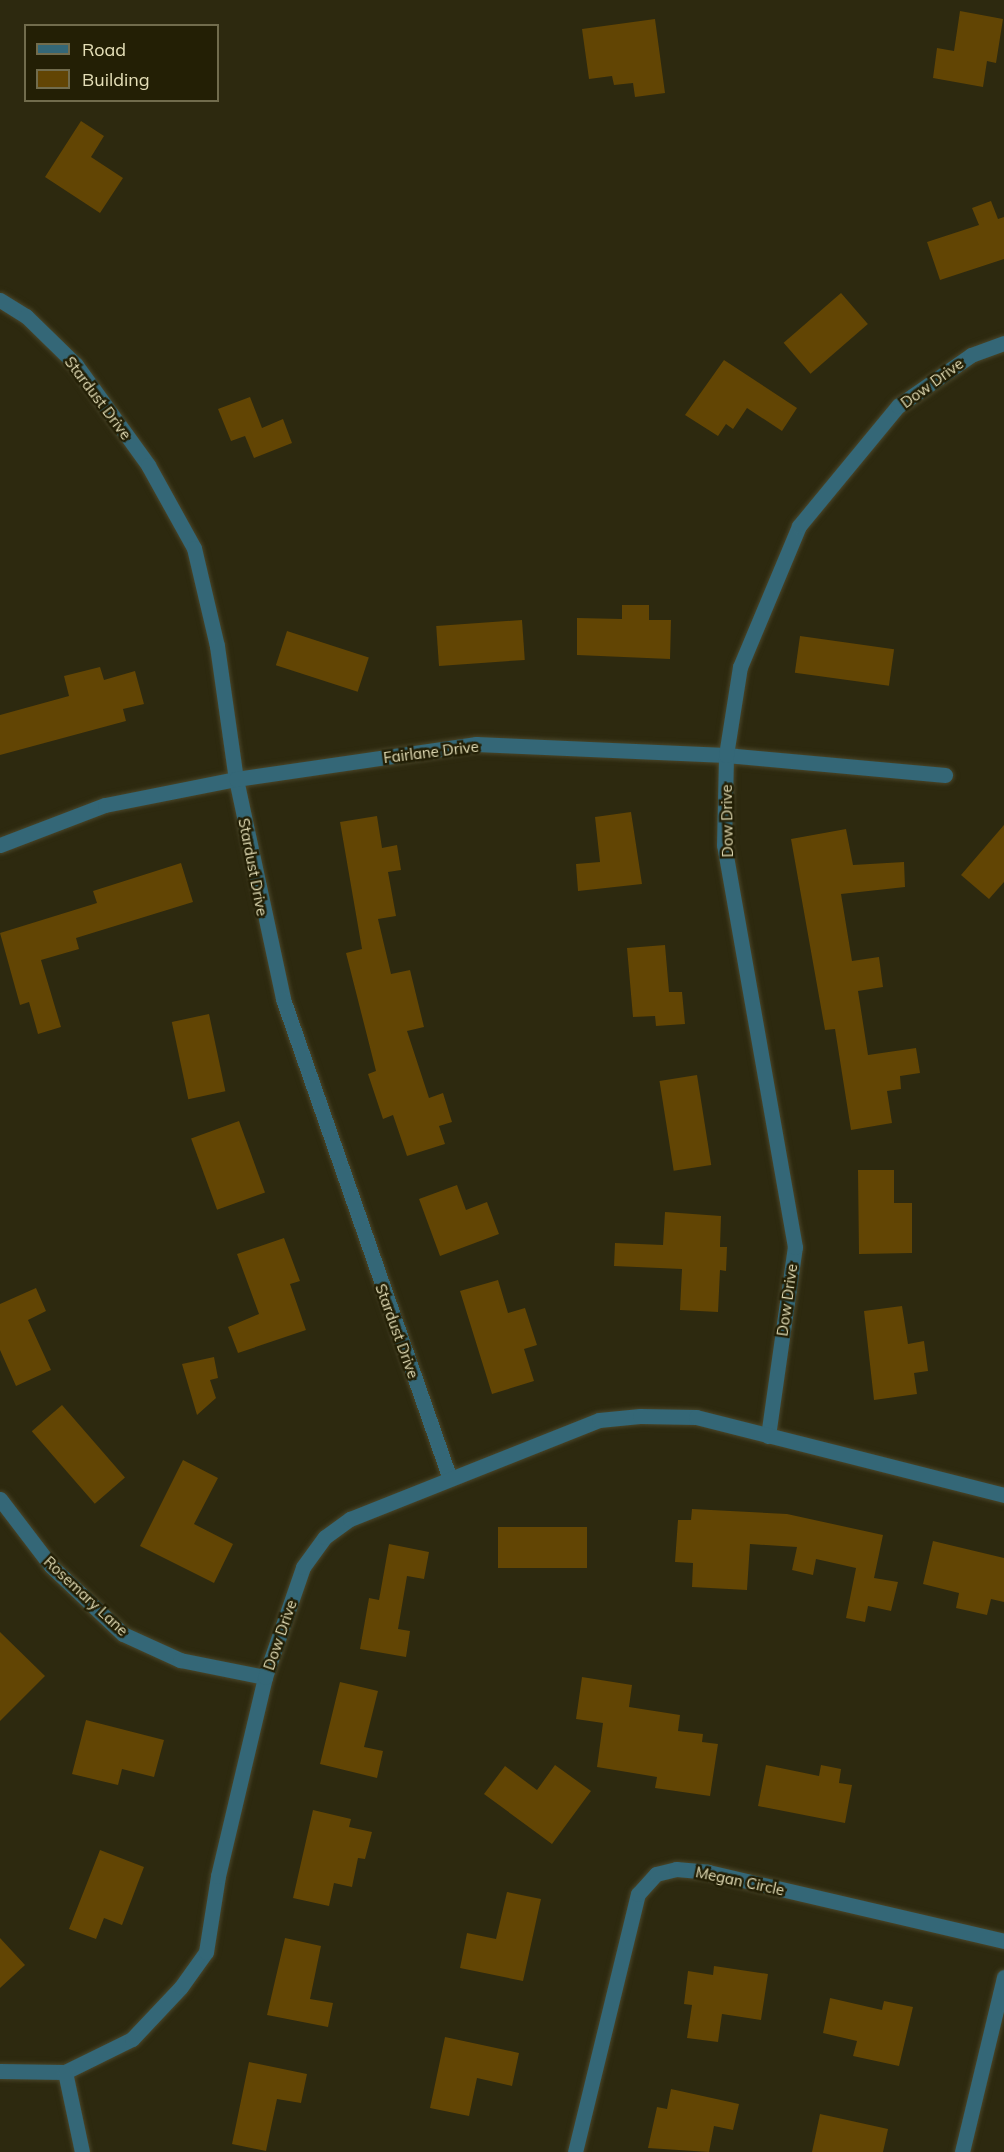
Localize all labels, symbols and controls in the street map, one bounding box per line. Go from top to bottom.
legend [24,24,219,102]
text: Road [82,38,126,61]
text: Building [82,68,150,91]
street label: Stardust Drive [61,353,135,443]
street label: Dow Drive [897,354,967,412]
street label: Fairlane Drive [382,737,480,767]
street label: Dow Drive [717,784,737,858]
street label: Stardust Drive [235,817,271,917]
street label: Dow Drive [773,1263,801,1337]
street label: Stardust Drive [372,1281,422,1381]
street label: Rosemary Lane [40,1552,132,1640]
street label: Dow Drive [260,1598,300,1672]
street label: Megan Circle [694,1863,786,1899]

